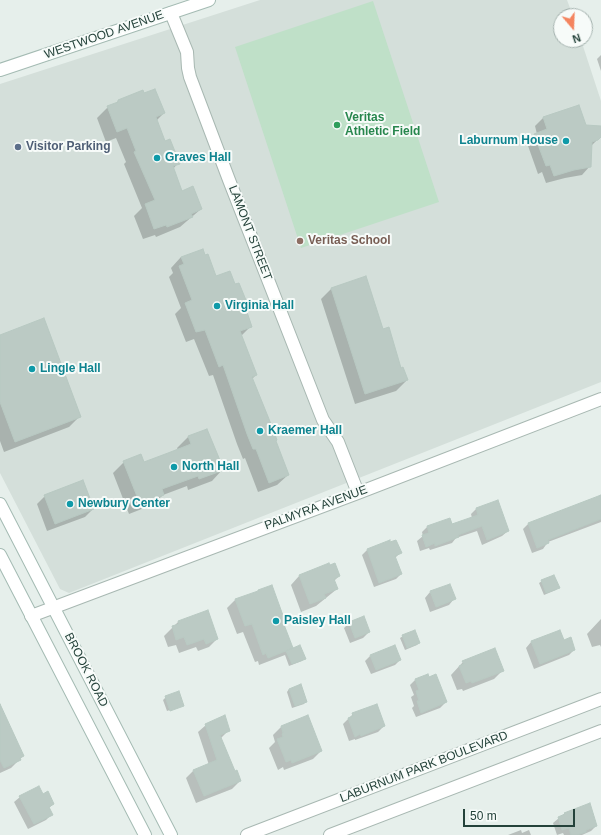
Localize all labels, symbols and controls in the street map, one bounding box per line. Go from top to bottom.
street label: WESTWOOD AVENUE [43,8,165,62]
north arrow [553,8,593,48]
text: N [571,31,582,45]
place label: Veritas Athletic Field [345,111,420,139]
marker: Veritas Athletic Field [332,120,342,130]
place label: Laburnum House [459,134,558,148]
marker: Laburnum House [561,136,571,146]
place label: Visitor Parking [26,140,110,154]
marker: Visitor Parking [13,142,23,152]
place label: Graves Hall [165,151,231,165]
marker: Graves Hall [152,153,162,163]
street label: LAMONT STREET [225,183,275,283]
place label: Veritas School [308,234,391,248]
marker: Veritas School [295,236,305,246]
place label: Virginia Hall [225,299,294,313]
marker: Virginia Hall [212,301,222,311]
place label: Lingle Hall [40,362,101,376]
marker: Lingle Hall [27,364,37,374]
place label: Kraemer Hall [268,424,342,438]
marker: Kraemer Hall [255,426,265,436]
place label: North Hall [182,460,239,474]
marker: North Hall [169,462,179,472]
street label: PALMYRA AVENUE [263,483,369,533]
place label: Newbury Center [78,497,170,511]
marker: Newbury Center [65,499,75,509]
place label: Paisley Hall [284,614,351,628]
marker: Paisley Hall [271,616,281,626]
street label: BROOK ROAD [61,630,111,710]
street label: LABURNUM PARK BOULEVARD [338,728,510,806]
scale bar [465,801,577,827]
text: 50 m [470,809,497,823]

